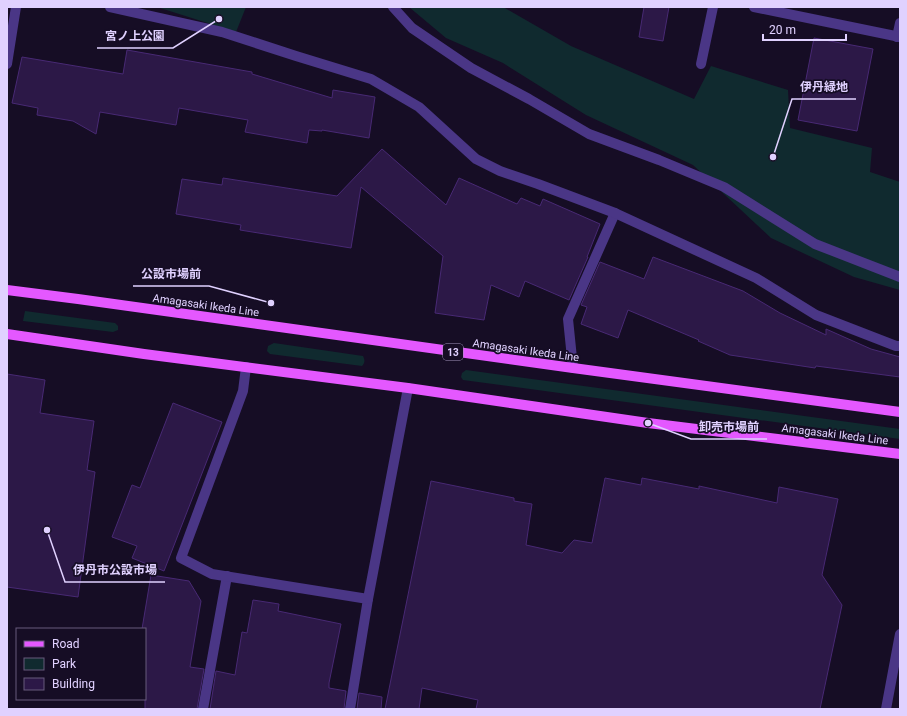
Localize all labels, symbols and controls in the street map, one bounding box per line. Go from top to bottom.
scale bar [763,16,846,42]
text: 20 m [769,23,796,37]
callout: 宮ノ上公園 [97,24,173,48]
text: 宮ノ上公園 [105,29,165,43]
callout: 伊丹緑地 [792,75,856,99]
text: 伊丹緑地 [800,80,848,94]
callout: 公設市場前 [133,262,209,286]
text: 公設市場前 [141,267,201,281]
street label: Amagasaki Ikeda Line [152,292,260,319]
street label: Amagasaki Ikeda Line [472,337,580,364]
road number: 13 [443,344,463,360]
callout: 卸売市場前 [691,415,767,439]
text: 卸売市場前 [699,420,759,434]
street label: Amagasaki Ikeda Line [781,422,889,448]
callout: 伊丹市公設市場 [65,558,165,582]
text: 伊丹市公設市場 [73,563,157,577]
legend [16,628,146,700]
text: Road [52,637,80,651]
text: Park [52,657,77,671]
text: Building [52,677,95,691]

